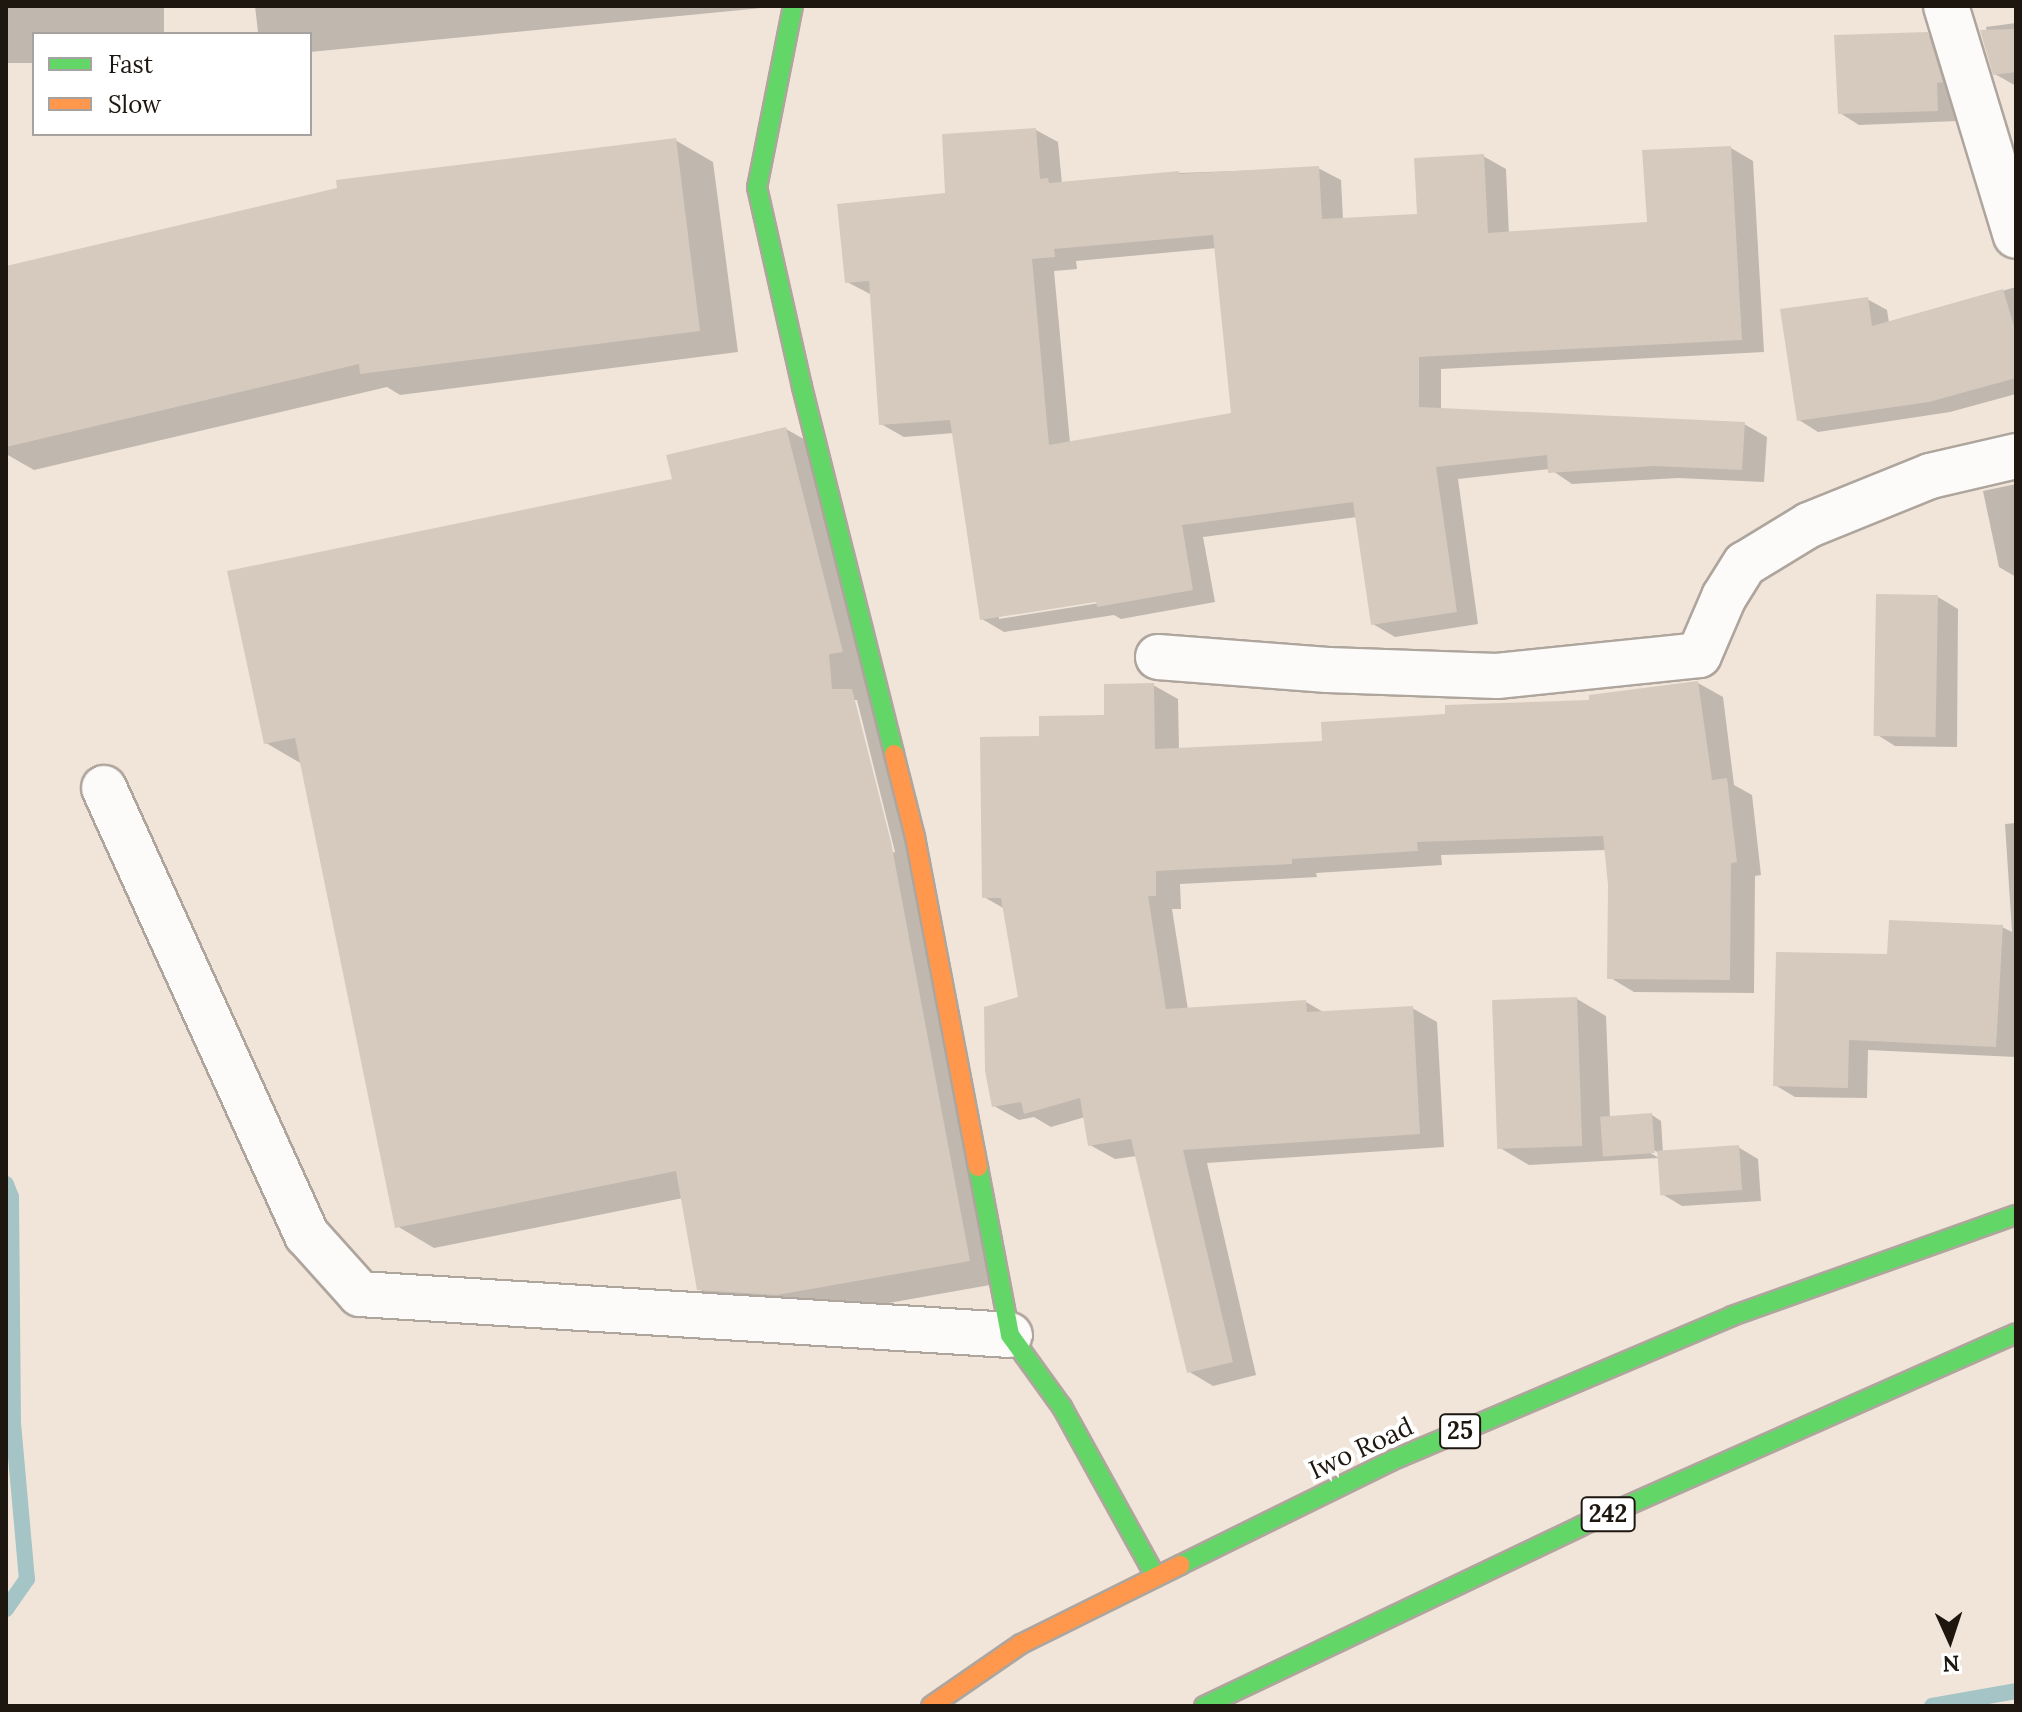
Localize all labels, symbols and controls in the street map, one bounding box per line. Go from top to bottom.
legend [32,32,312,136]
text: Fast [108,49,153,80]
text: Slow [108,89,161,120]
street label: Iwo Road [1304,1410,1418,1486]
road number: 25 [1438,1411,1482,1451]
road number: 242 [1580,1494,1636,1534]
north arrow [1910,1600,1990,1680]
text: N [1942,1650,1960,1678]

